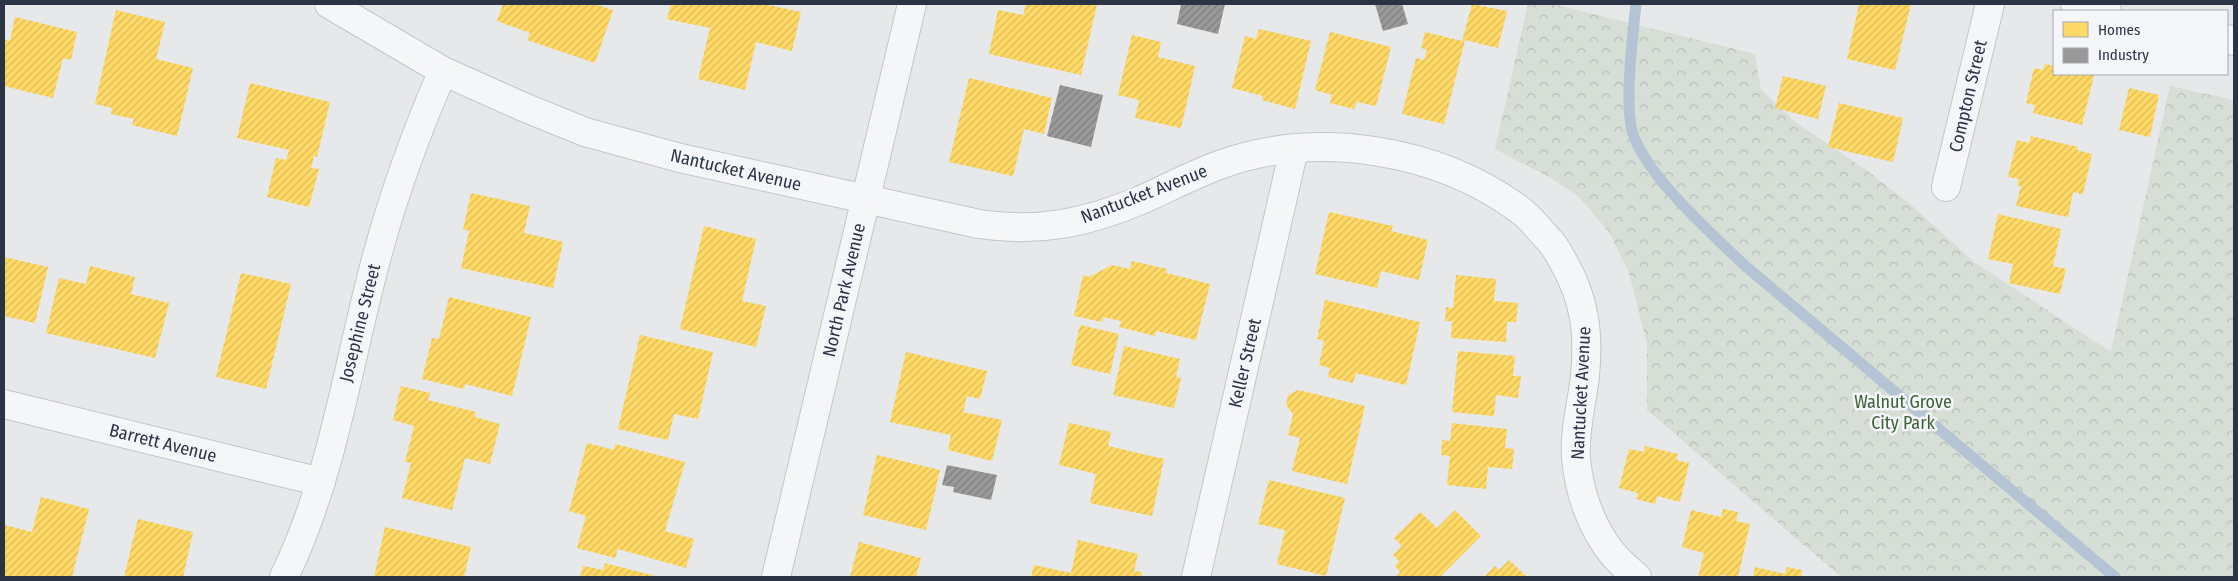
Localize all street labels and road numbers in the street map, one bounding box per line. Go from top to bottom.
street label: Compton Street [1944,38,1992,154]
street label: Nantucket Avenue [668,144,804,196]
street label: Nantucket Avenue [1078,160,1210,228]
street label: North Park Avenue [818,221,870,359]
street label: Josephine Street [335,261,385,385]
street label: Keller Street [1224,316,1266,410]
street label: Nantucket Avenue [1567,326,1595,460]
street label: Barrett Avenue [107,419,219,467]

